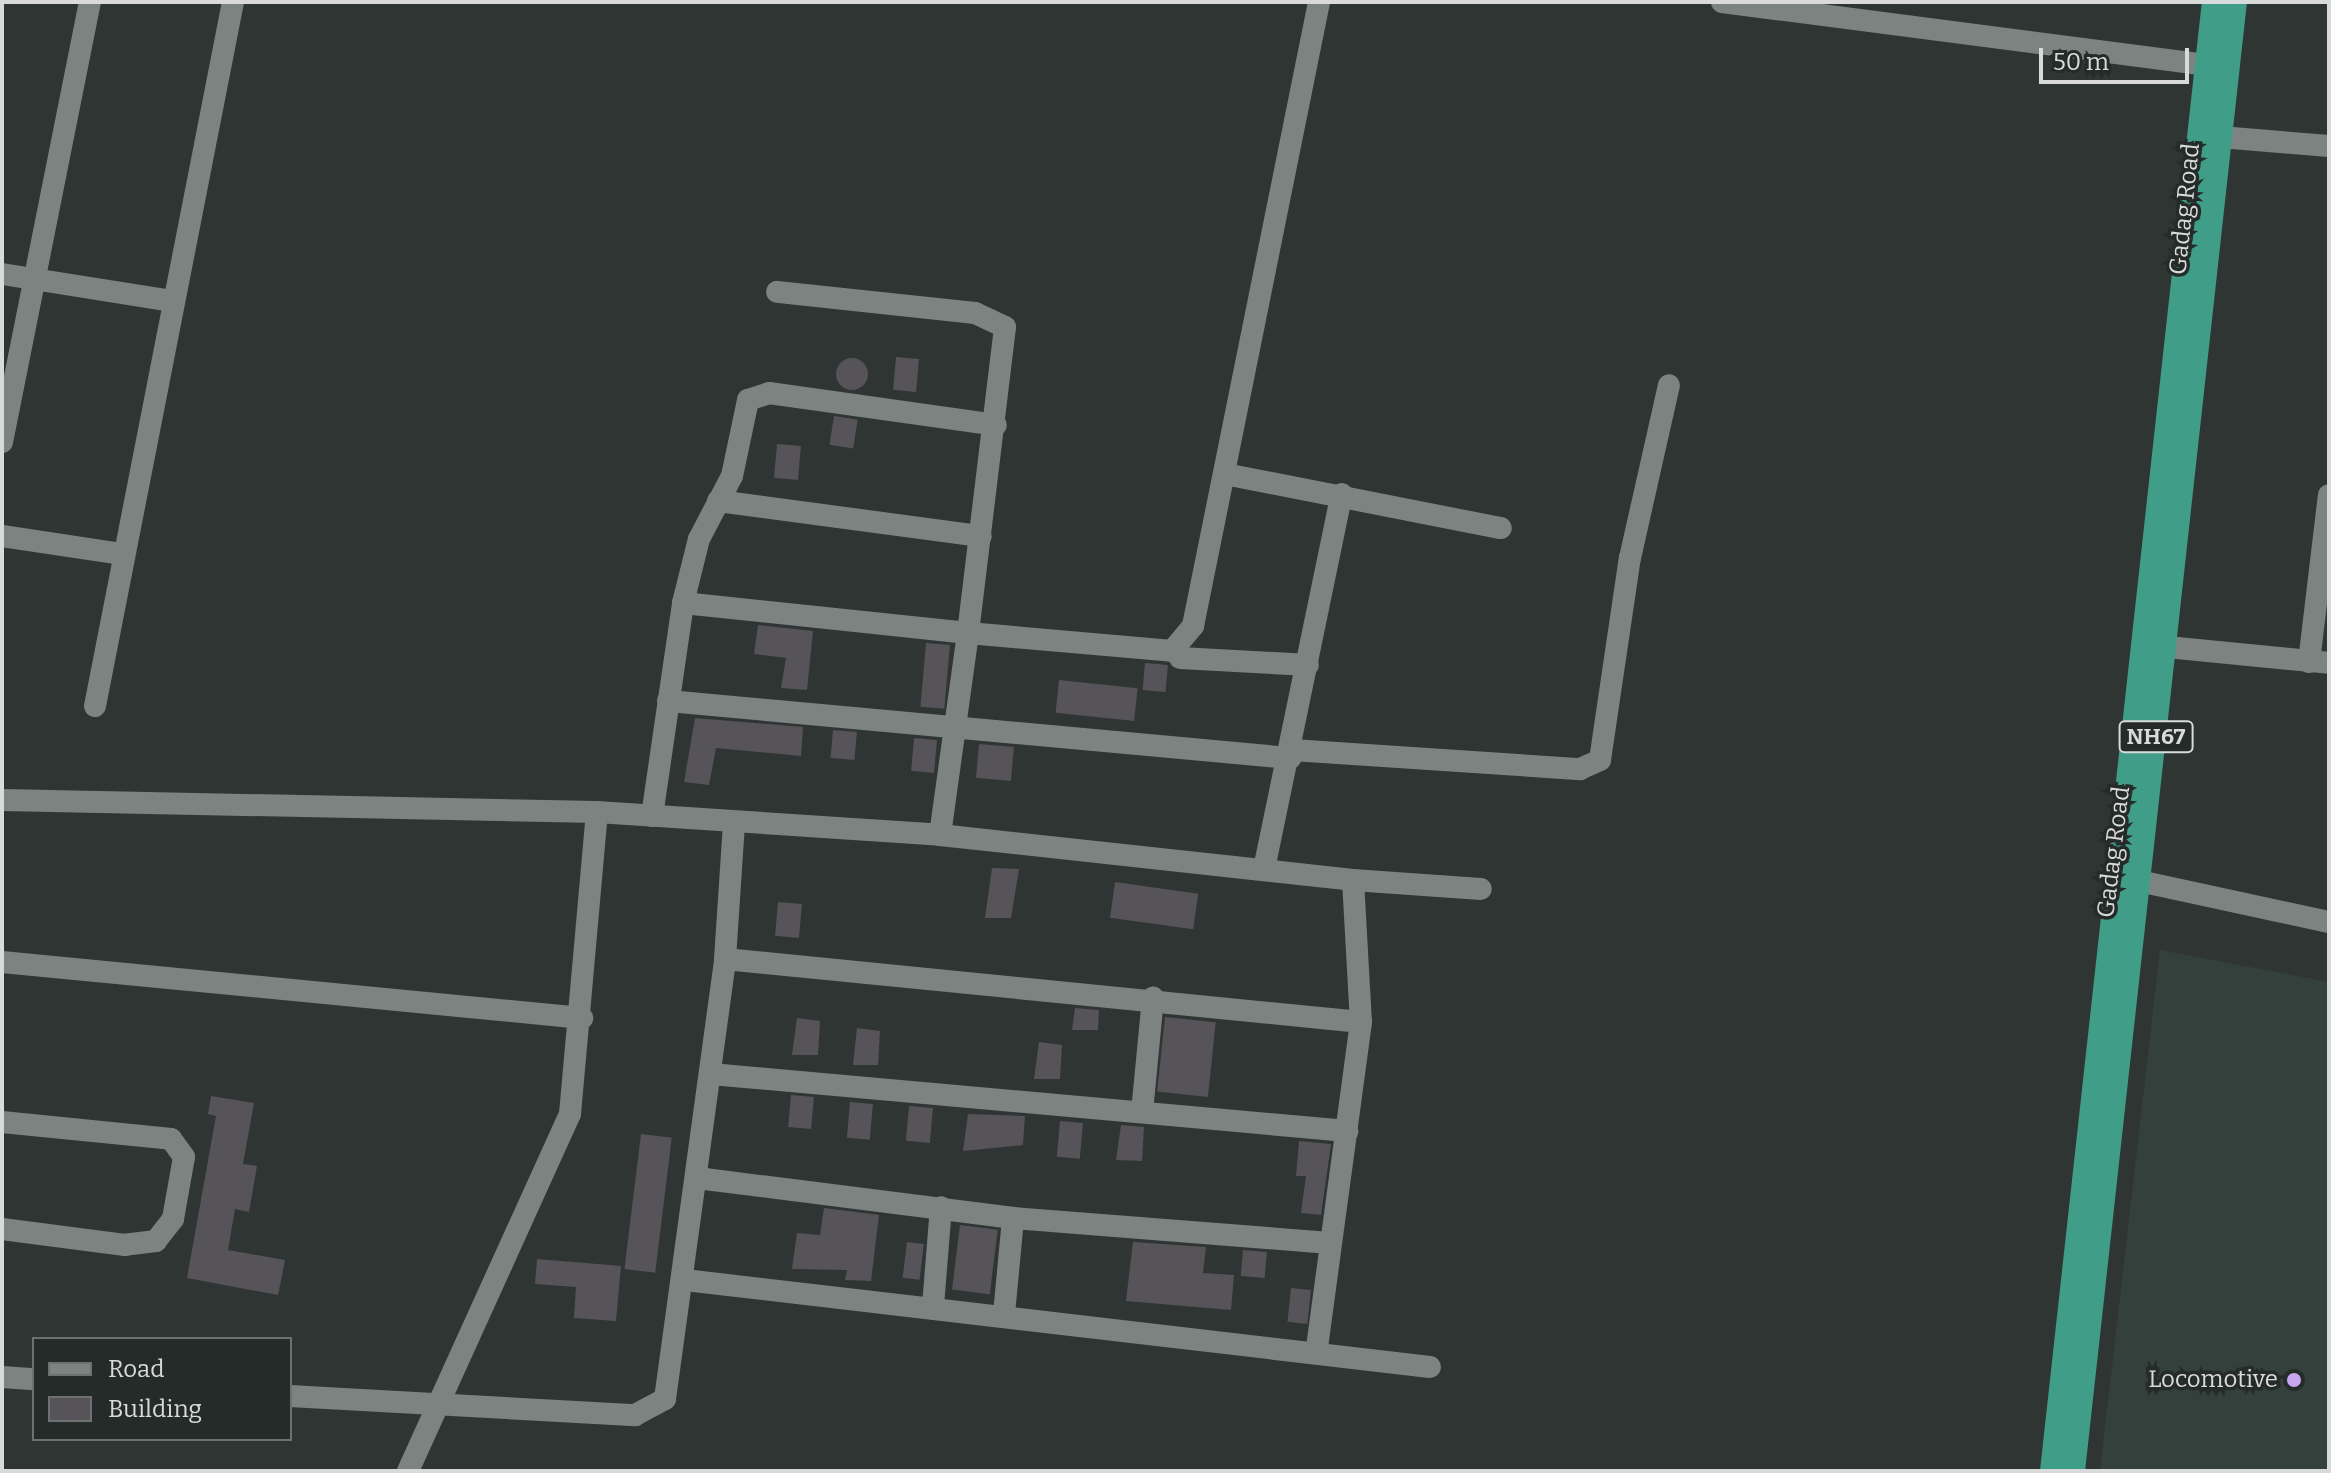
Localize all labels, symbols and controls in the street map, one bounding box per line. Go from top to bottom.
scale bar [2043,32,2193,82]
text: 50 m [2053,48,2109,76]
street label: Gadag Road [2164,142,2206,276]
road number: NH67 [2118,719,2194,755]
street label: Gadag Road [2092,785,2136,919]
legend [32,1337,292,1441]
text: Road [108,1355,164,1383]
place label: Locomotive [2148,1366,2278,1394]
marker: Locomotive [2285,1371,2303,1389]
text: Building [108,1395,202,1423]

